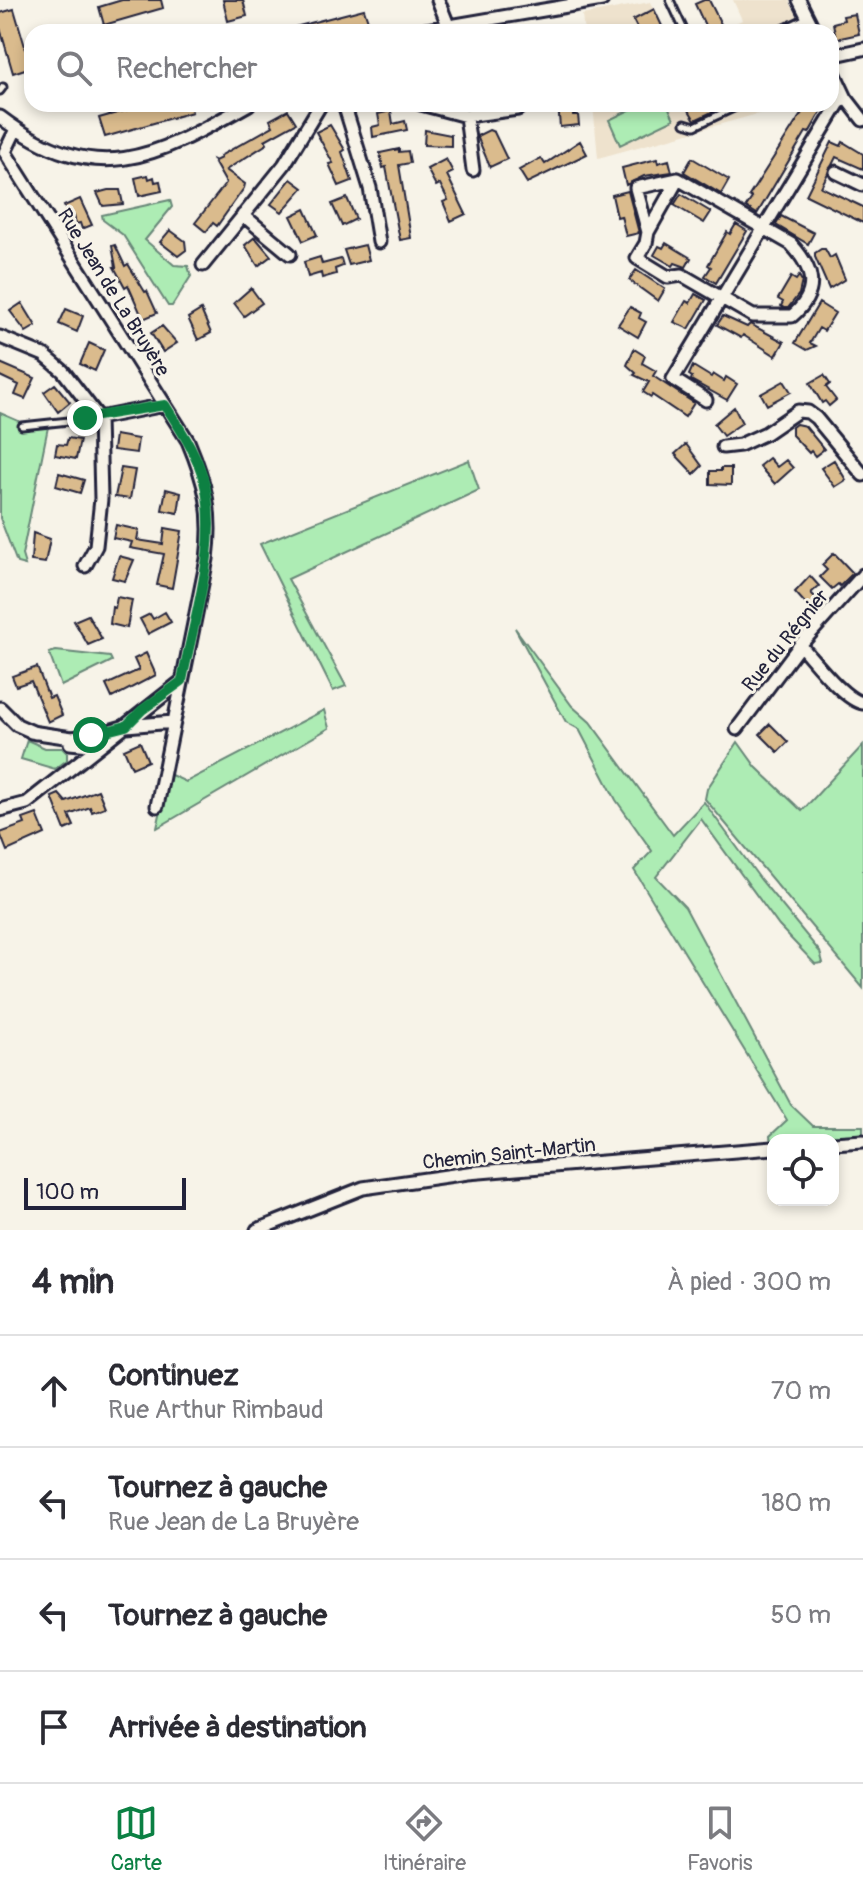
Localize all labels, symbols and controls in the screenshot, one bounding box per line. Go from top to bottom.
search box [24,24,839,112]
icon: search [52,46,96,90]
text: Rechercher [116,50,258,87]
street label: Rue Jean de La Bruyère [52,204,175,381]
route end [67,400,103,436]
street label: Rue du Régnier [737,584,834,696]
route start [73,717,109,753]
street label: Chemin Saint-Martin [421,1132,597,1175]
map controls [767,1134,839,1206]
button: locate [767,1134,839,1206]
scale bar [24,1174,186,1210]
text: 100 m [36,1178,99,1206]
text: 4 min [32,1261,114,1304]
text: À pied · 300 m [667,1266,831,1298]
text: Continuez [108,1357,239,1394]
icon: ahead [32,1369,76,1413]
text: 70 m [771,1375,831,1407]
text: Rue Arthur Rimbaud [108,1394,324,1426]
text: Tournez à gauche [108,1469,327,1506]
icon: left [32,1481,76,1525]
text: 180 m [761,1487,831,1519]
text: Rue Jean de La Bruyère [108,1506,359,1538]
icon: left [32,1593,76,1637]
text: Tournez à gauche [108,1597,327,1634]
text: 50 m [770,1599,831,1631]
icon: arrive [32,1705,76,1749]
text: Arrivée à destination [108,1709,367,1746]
tab: Carte [110,1801,162,1877]
tab: Itinéraire [383,1801,466,1877]
tab: Favoris [687,1801,753,1877]

